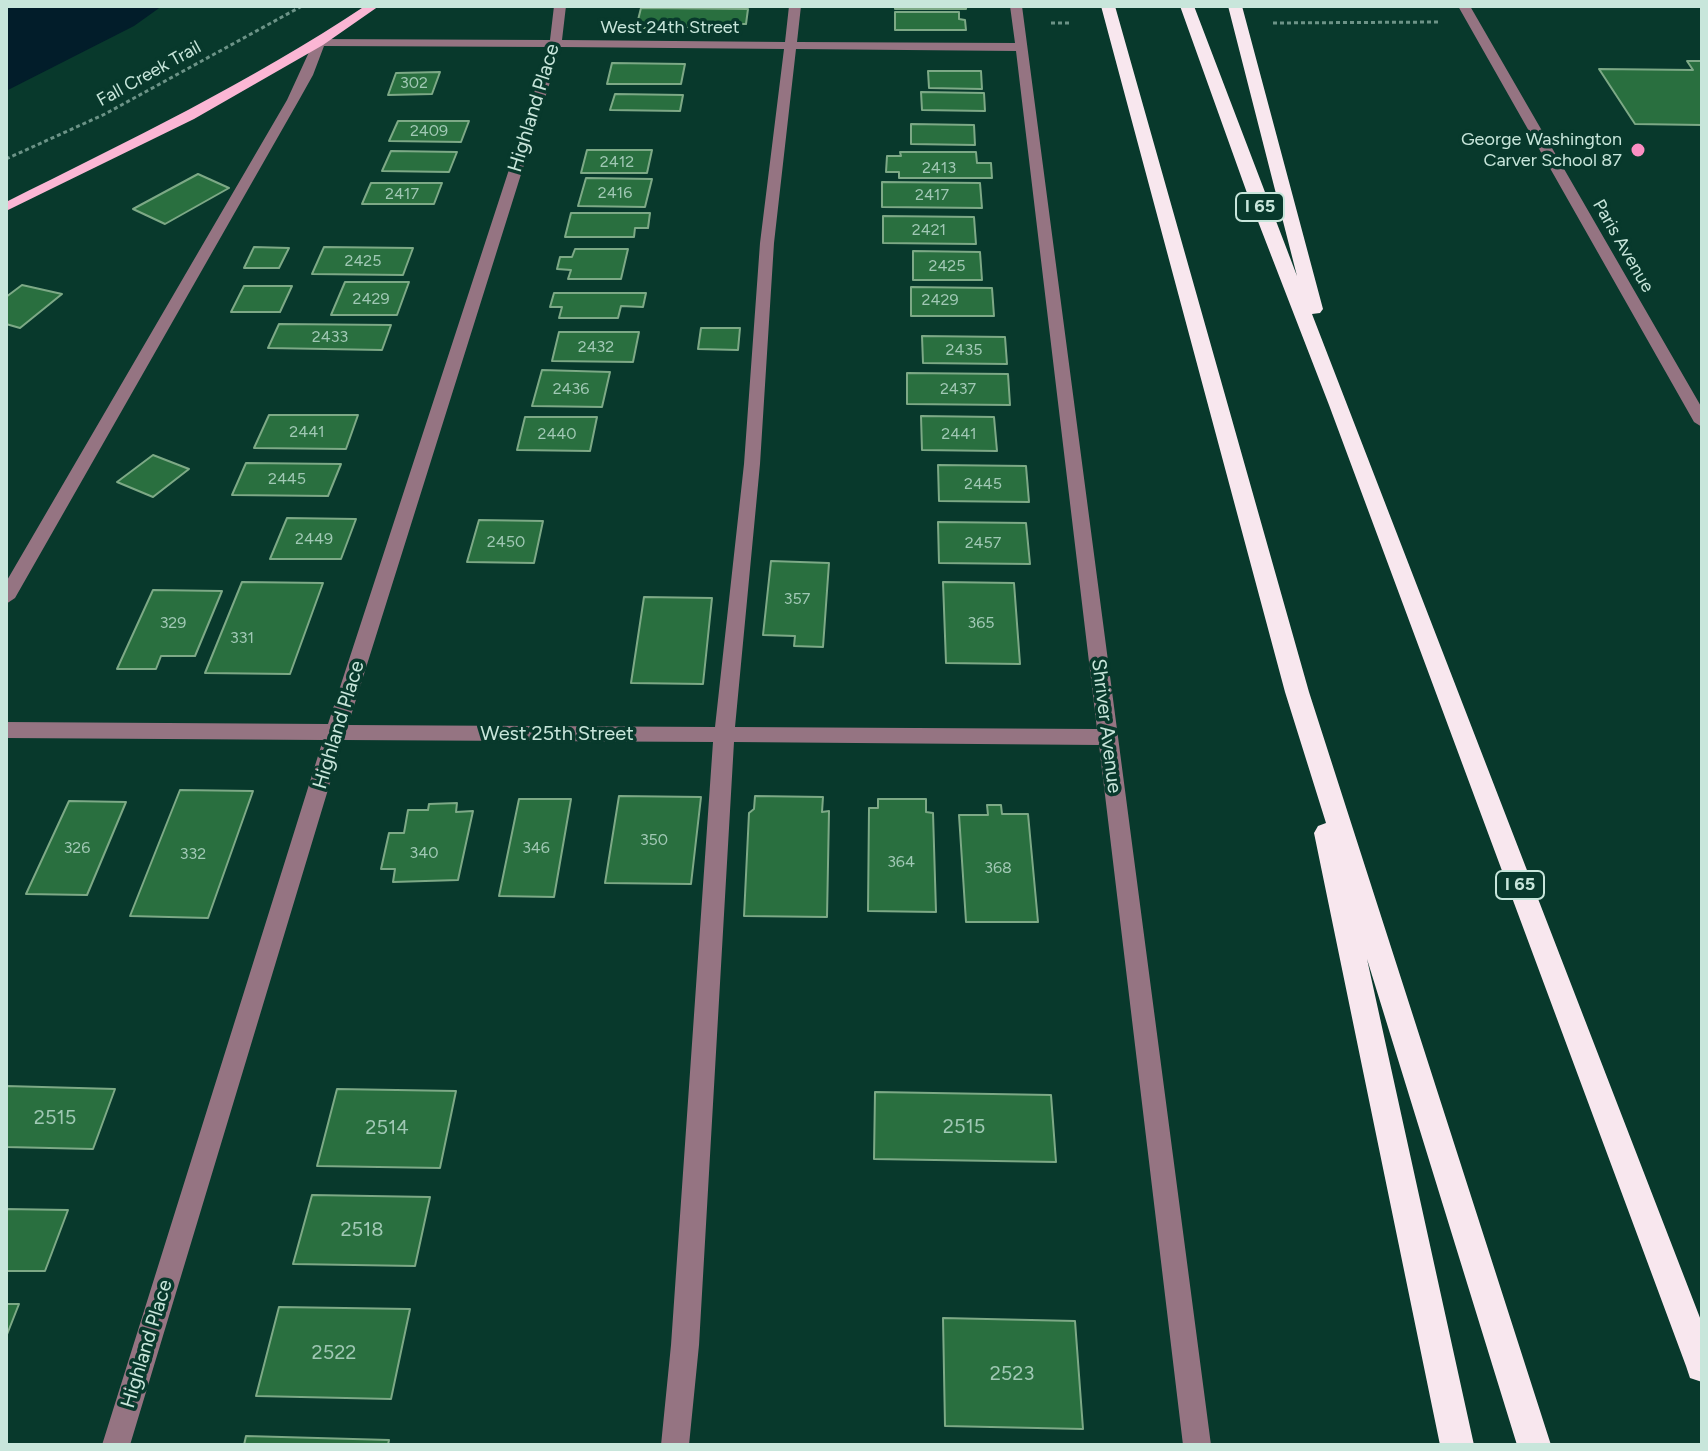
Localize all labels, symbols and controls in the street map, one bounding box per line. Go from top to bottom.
street label: West 24th Street [601,17,739,39]
street label: Fall Creek Trail [93,37,205,111]
street label: Highland Place [503,41,565,175]
house number: 302 [400,73,428,93]
house number: 2409 [410,121,448,141]
place label: George Washington Carver School 87 [1461,129,1622,172]
marker: George Washington Carver School 87 [1629,141,1647,159]
house number: 2412 [600,152,634,172]
house number: 2413 [922,158,956,178]
house number: 2416 [598,183,632,203]
house number: 2417 [385,184,419,204]
house number: 2417 [915,185,949,205]
road number: I 65 [1236,193,1284,221]
street label: Paris Avenue [1588,196,1658,296]
house number: 2421 [912,220,946,240]
house number: 2425 [344,251,382,271]
house number: 2425 [928,256,966,276]
house number: 2429 [353,289,389,309]
house number: 2429 [922,290,958,310]
house number: 2433 [312,327,348,347]
house number: 2432 [578,337,614,357]
house number: 2435 [946,340,982,360]
house number: 2436 [553,379,589,399]
house number: 2437 [940,379,976,399]
house number: 2441 [289,422,325,442]
house number: 2440 [537,424,577,444]
house number: 2441 [941,424,977,444]
house number: 2445 [268,469,306,489]
house number: 2445 [964,474,1002,494]
house number: 2449 [295,529,333,549]
house number: 2450 [487,532,525,552]
house number: 2457 [965,533,1001,553]
house number: 357 [784,589,810,609]
house number: 329 [160,613,186,633]
house number: 365 [968,613,994,633]
house number: 331 [230,628,254,648]
street label: Shriver Avenue [1086,657,1126,795]
street label: Highland Place [308,658,370,792]
street label: West 25th Street [480,722,634,746]
house number: 350 [640,830,668,850]
house number: 326 [64,838,90,858]
house number: 346 [522,838,550,858]
house number: 340 [410,843,438,863]
house number: 332 [180,844,206,864]
house number: 364 [887,852,915,872]
house number: 368 [984,858,1012,878]
road number: I 65 [1496,871,1544,899]
house number: 2515 [34,1106,76,1130]
house number: 2515 [943,1115,985,1139]
house number: 2514 [365,1116,409,1140]
house number: 2518 [340,1218,384,1242]
street label: Highland Place [116,1277,178,1411]
house number: 2522 [311,1341,357,1365]
house number: 2523 [990,1362,1034,1386]

